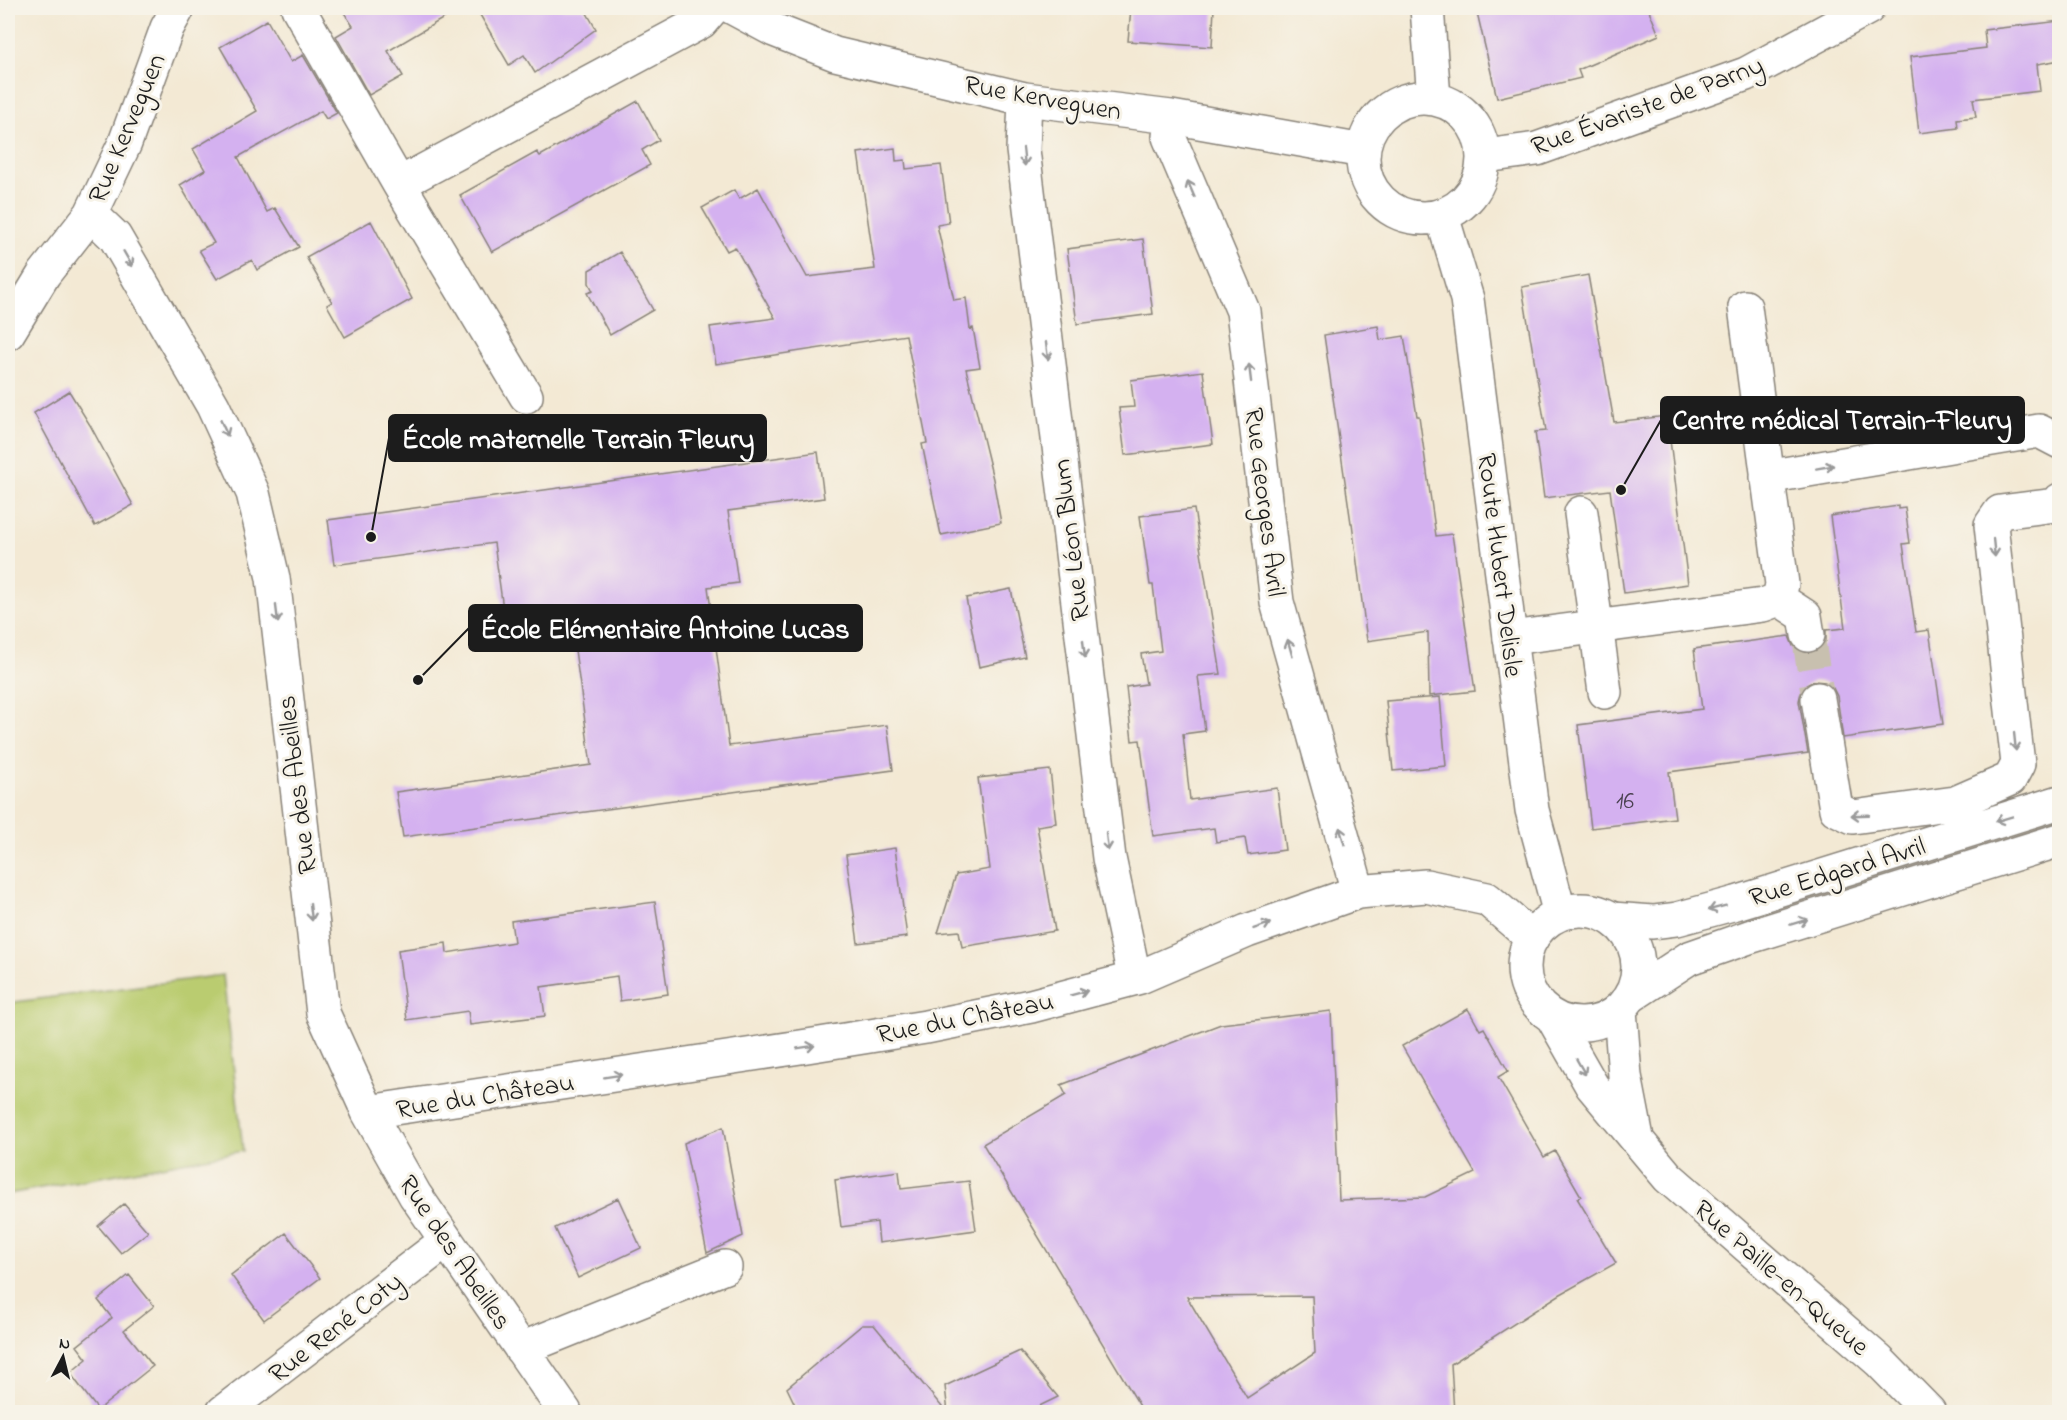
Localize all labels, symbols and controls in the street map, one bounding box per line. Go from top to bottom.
street label: Rue Évariste de Parny [1526,47,1769,168]
street label: Rue Kerveguen [79,48,177,210]
street label: Rue Kerveguen [961,66,1124,132]
one-way arrow [1019,147,1030,167]
one-way arrow [1185,180,1196,198]
one-way arrow [122,250,134,267]
one-way arrow [1042,340,1053,360]
one-way arrow [1244,363,1255,383]
callout: Centre médical Terrain-Fleury [1661,397,2024,443]
text: Centre médical Terrain-Fleury [1672,402,2012,443]
street label: Rue Georges Avril [1233,406,1294,599]
callout: École maternelle Terrain Fleury [389,415,766,461]
one-way arrow [218,419,230,437]
text: École maternelle Terrain Fleury [402,421,754,462]
street label: Route Hubert Delisle [1465,451,1532,681]
street label: Rue Léon Blum [1043,457,1102,623]
one-way arrow [1815,461,1834,472]
one-way arrow [1989,537,2000,557]
one-way arrow [272,604,283,624]
callout: École Elémentaire Antoine Lucas [469,605,862,651]
text: École Elémentaire Antoine Lucas [481,611,849,652]
one-way arrow [1078,638,1089,658]
one-way arrow [1284,639,1295,658]
street label: Rue des Abeilles [268,693,329,876]
one-way arrow [2010,731,2021,751]
house number: 16 [1616,785,1635,820]
one-way arrow [1851,809,1871,821]
one-way arrow [1995,814,2014,825]
one-way arrow [1336,827,1347,846]
street label: Rue Edgard Avril [1745,828,1931,919]
one-way arrow [1102,832,1113,852]
one-way arrow [306,902,317,922]
one-way arrow [1708,902,1727,914]
one-way arrow [1789,915,1808,926]
one-way arrow [1252,920,1271,931]
street label: Rue du Château [874,983,1057,1056]
one-way arrow [1069,987,1088,998]
one-way arrow [795,1041,815,1052]
one-way arrow [1576,1058,1588,1075]
street label: Rue du Château [394,1064,577,1131]
one-way arrow [602,1070,622,1081]
street label: Rue des Abeilles [388,1168,520,1339]
street label: Rue Paille-en-Queue [1684,1191,1877,1367]
street label: Rue René Coty [261,1264,412,1394]
north arrow [33,1327,93,1387]
text: N [58,1332,72,1357]

